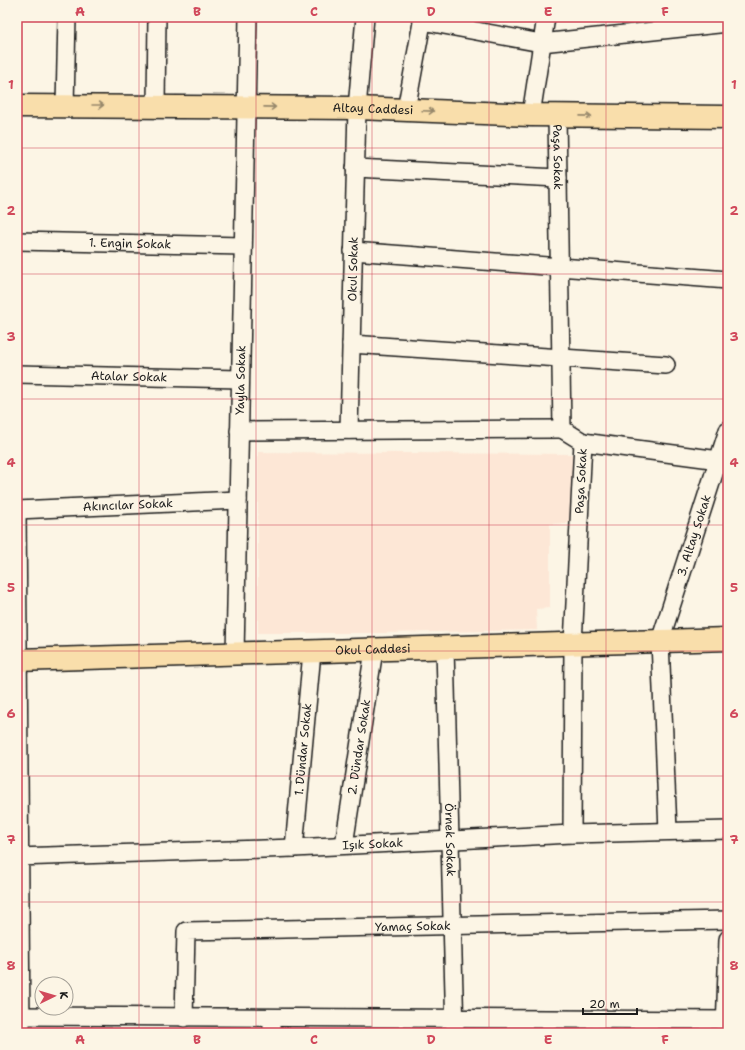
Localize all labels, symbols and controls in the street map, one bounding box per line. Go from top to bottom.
text: A [75,3,85,20]
text: B [193,3,201,20]
text: C [310,3,318,20]
text: D [426,3,436,20]
text: E [544,3,553,20]
text: F [661,3,669,20]
text: 1 [8,76,14,93]
text: 1 [731,76,737,93]
street label: Altay Caddesi [333,100,414,118]
one-way arrow [91,101,104,109]
one-way arrow [263,103,276,111]
one-way arrow [421,107,434,115]
one-way arrow [579,112,592,120]
street label: Paşa Sokak [549,124,566,190]
text: 2 [6,202,16,219]
text: 2 [729,202,739,219]
street label: 1. Engin Sokak [89,235,171,252]
street label: Okul Sokak [344,236,362,302]
text: 3 [6,328,16,345]
text: 3 [729,328,739,345]
street label: Yayla Sokak [232,345,249,415]
street label: Atalar Sokak [91,368,167,385]
street label: Paşa Sokak [571,448,591,514]
text: 4 [6,454,16,471]
text: 4 [729,454,739,471]
street label: 3. Altay Sokak [673,492,715,578]
street label: Akıncılar Sokak [83,495,173,515]
text: 5 [7,579,15,596]
text: 5 [730,579,738,596]
street label: Okul Caddesi [335,640,411,659]
street label: 2. Dündar Sokak [344,698,374,796]
street label: 1. Dündar Sokak [291,702,315,796]
text: 6 [6,705,16,722]
text: 6 [729,705,739,722]
street label: Örnek Sokak [441,803,459,877]
text: 7 [6,831,16,848]
text: 7 [729,831,739,848]
street label: Işık Sokak [342,835,404,854]
street label: Yamaç Sokak [375,918,451,935]
text: 8 [6,957,16,974]
text: 8 [729,957,739,974]
north arrow [34,976,74,1016]
scale bar [583,990,637,1016]
text: K [56,991,71,1000]
text: 20 m [589,996,620,1012]
text: A [75,1031,85,1048]
text: B [193,1031,201,1048]
text: C [310,1031,318,1048]
text: D [426,1031,436,1048]
text: E [544,1031,553,1048]
text: F [661,1031,669,1048]

